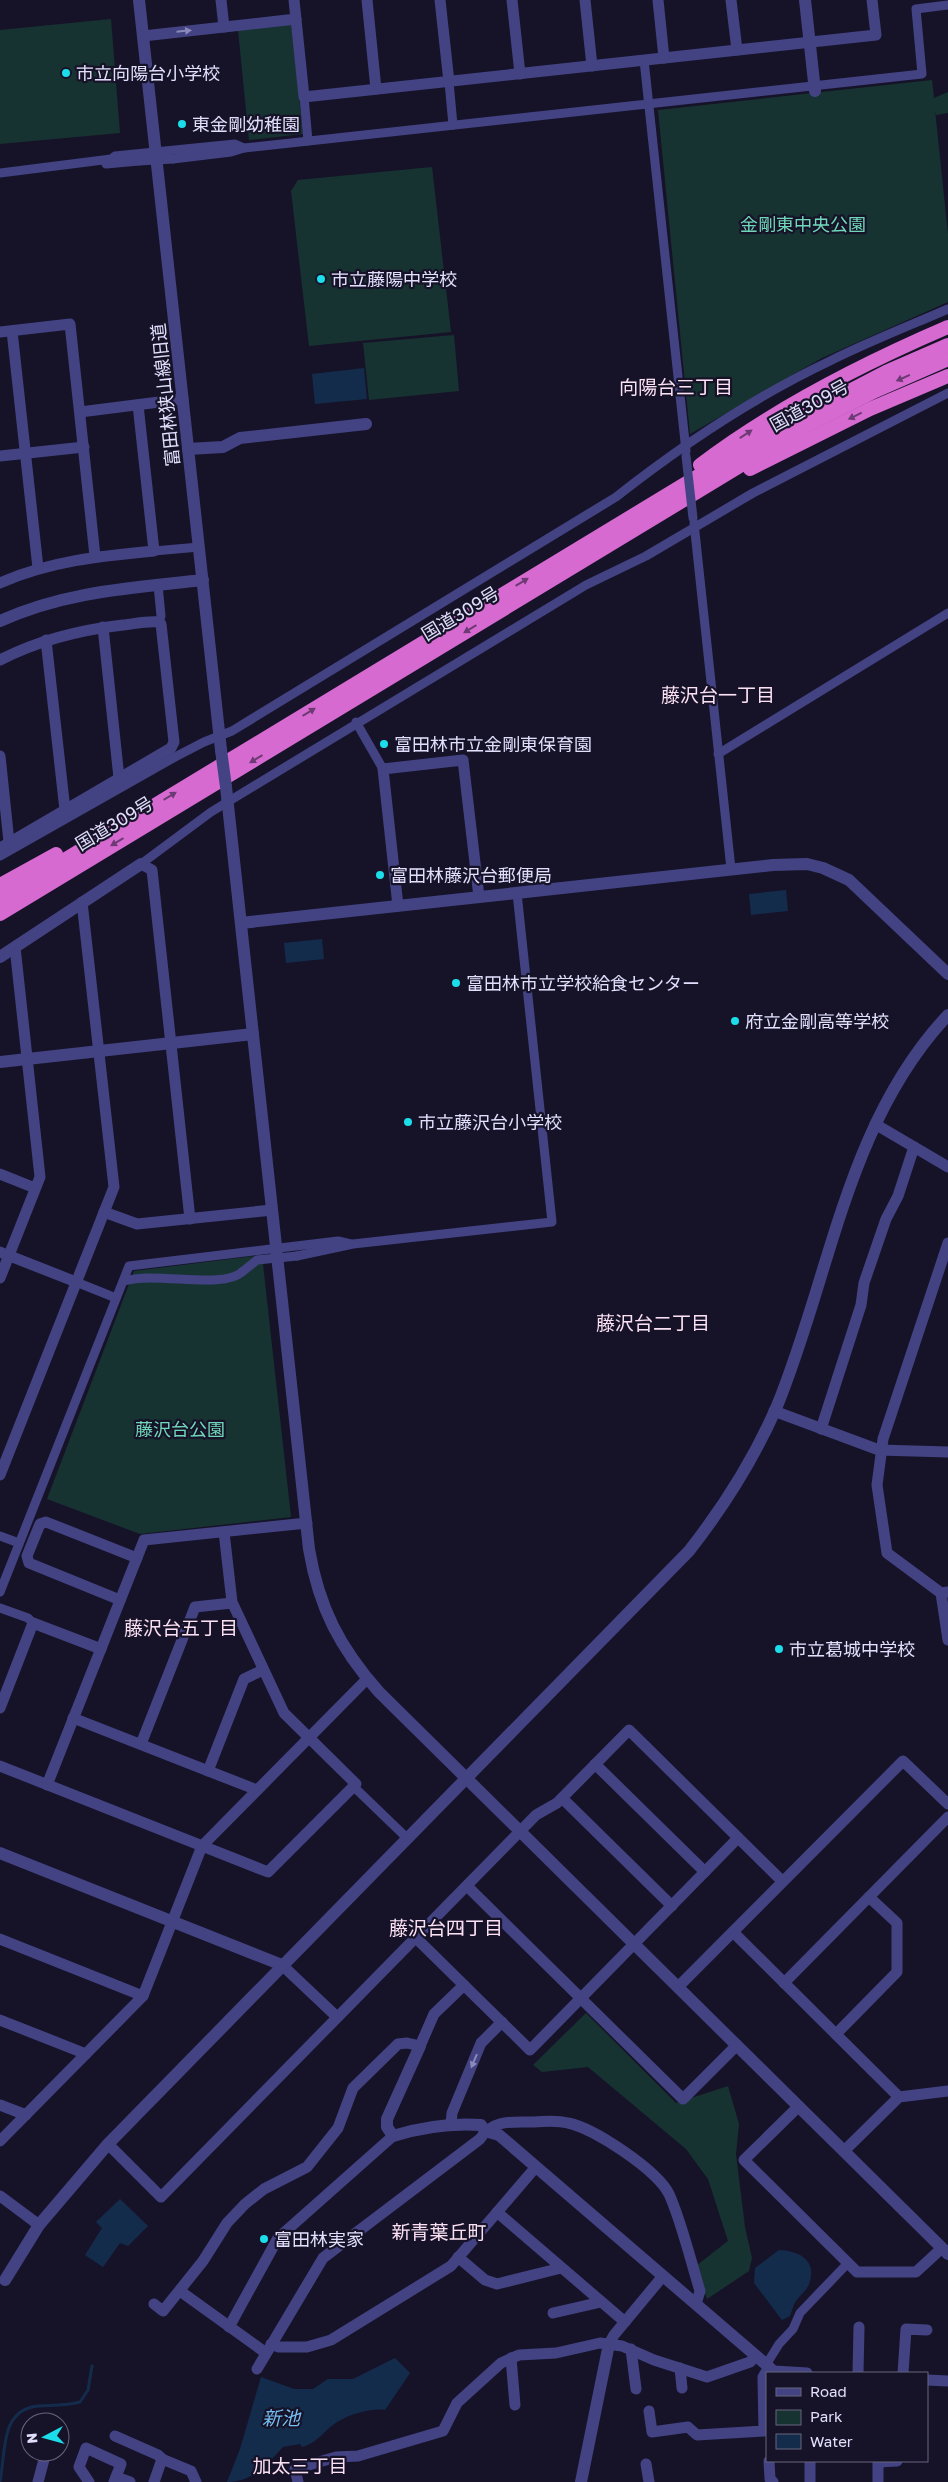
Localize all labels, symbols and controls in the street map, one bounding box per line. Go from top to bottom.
one-way arrow [176,27,192,35]
place label: 市立向陽台小学校 [76,62,220,84]
marker: 市立向陽台小学校 [60,67,72,79]
place label: 東金剛幼稚園 [192,113,300,135]
marker: 東金剛幼稚園 [176,118,188,130]
park label: 金剛東中央公園 [740,213,866,235]
place label: 市立藤陽中学校 [331,268,457,290]
marker: 市立藤陽中学校 [315,273,327,285]
street label: 富田林狭山線旧道 [147,322,183,468]
street label: 国道309号 [766,374,852,436]
one-way arrow [896,374,910,382]
district label: 向陽台三丁目 [619,375,733,398]
one-way arrow [848,412,862,420]
one-way arrow [739,429,752,438]
one-way arrow [516,578,529,587]
street label: 国道309号 [417,581,503,645]
one-way arrow [463,624,477,633]
district label: 藤沢台一丁目 [661,683,775,706]
one-way arrow [302,707,315,716]
place label: 富田林市立金剛東保育園 [394,733,592,755]
marker: 富田林市立金剛東保育園 [378,738,390,750]
one-way arrow [250,754,263,763]
street label: 国道309号 [71,791,157,855]
one-way arrow [163,792,176,801]
one-way arrow [111,838,124,847]
place label: 富田林藤沢台郵便局 [390,864,552,886]
marker: 富田林藤沢台郵便局 [374,869,386,881]
place label: 富田林市立学校給食センター [466,972,700,994]
marker: 富田林市立学校給食センター [450,977,462,989]
place label: 府立金剛高等学校 [745,1010,889,1032]
marker: 府立金剛高等学校 [729,1015,741,1027]
place label: 市立藤沢台小学校 [418,1111,562,1133]
marker: 市立藤沢台小学校 [402,1116,414,1128]
district label: 藤沢台二丁目 [596,1311,710,1334]
park label: 藤沢台公園 [135,1418,225,1440]
district label: 藤沢台五丁目 [124,1616,238,1639]
place label: 市立葛城中学校 [789,1638,915,1660]
marker: 市立葛城中学校 [773,1643,785,1655]
district label: 藤沢台四丁目 [389,1916,503,1939]
one-way arrow [469,2054,477,2068]
district label: 新青葉丘町 [391,2220,487,2243]
place label: 富田林実家 [274,2228,364,2250]
marker: 富田林実家 [258,2233,270,2245]
legend [766,2372,928,2462]
text: Road [810,2382,847,2400]
water label: 新池 [262,2406,302,2429]
text: Park [810,2407,843,2425]
north arrow [20,2412,70,2462]
text: N [23,2432,41,2445]
text: Water [810,2432,853,2450]
district label: 加太三丁目 [252,2454,348,2477]

